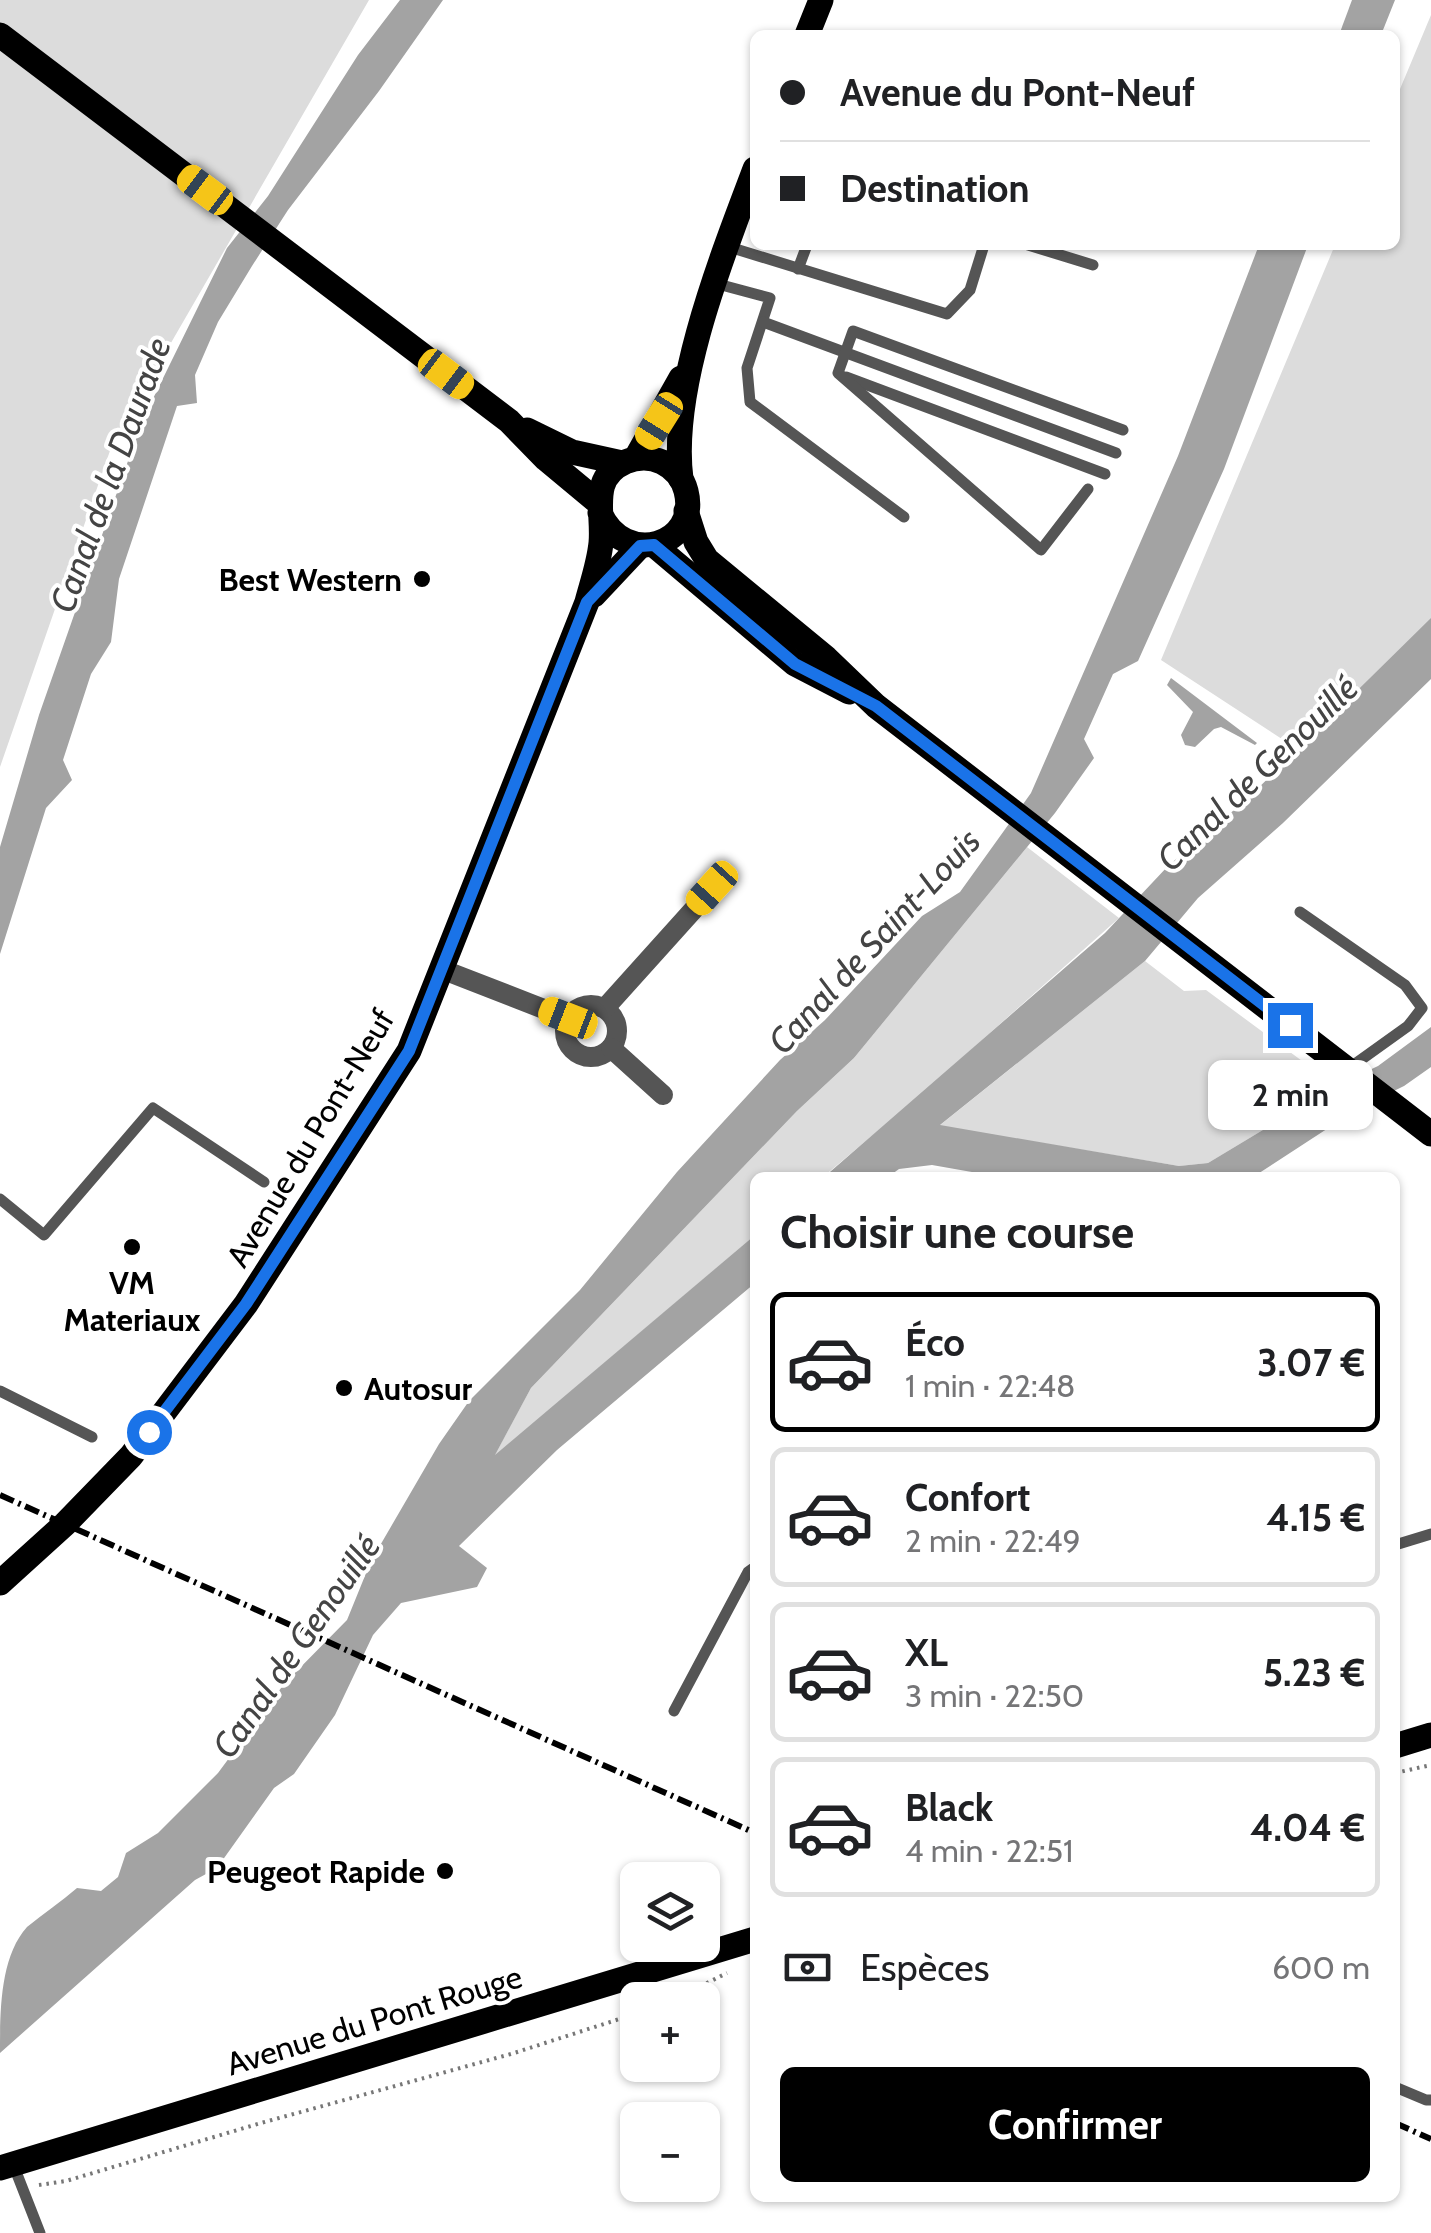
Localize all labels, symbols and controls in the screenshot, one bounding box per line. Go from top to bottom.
text: Avenue du Pont-Neuf [840,69,1195,116]
car [172,160,238,220]
text: Destination [840,165,1029,212]
water label: Canal de la Daurade [40,332,180,618]
car [413,344,479,404]
car [630,388,688,454]
place label: Best Western [218,560,402,599]
marker: Best Western [411,568,433,590]
water label: Canal de Genouillé [1148,666,1366,880]
water label: Canal de Saint-Louis [759,820,989,1062]
car [681,856,743,920]
car [535,993,601,1043]
street label: Avenue du Pont-Neuf [218,1002,403,1274]
route end [1268,1003,1313,1048]
callout: 2 min [1208,1060,1372,1130]
text: 2 min [1252,1075,1329,1114]
text: Choisir une course [780,1205,1134,1259]
marker: VM Materiaux [121,1236,143,1258]
place label: VM Materiaux [63,1263,201,1339]
icon: car [785,1317,875,1407]
text: Éco [905,1319,965,1366]
text: 3.07 € [1257,1339,1365,1386]
text: 1 min · 22:48 [905,1366,1075,1405]
place label: Autosur [364,1369,473,1408]
marker: Autosur [333,1377,355,1399]
route start [127,1410,172,1455]
icon: car [785,1472,875,1562]
text: Confort [905,1474,1030,1521]
text: 4.15 € [1266,1494,1365,1541]
text: 2 min · 22:49 [905,1521,1081,1560]
water label: Canal de Genouillé [203,1526,389,1766]
icon: car [785,1627,875,1717]
text: XL [905,1629,948,1676]
text: 5.23 € [1263,1649,1365,1696]
text: 3 min · 22:50 [905,1676,1084,1715]
icon: car [785,1782,875,1872]
text: Black [905,1784,993,1831]
text: 4.04 € [1250,1804,1365,1851]
text: 4 min · 22:51 [905,1831,1073,1870]
place label: Peugeot Rapide [207,1852,425,1891]
marker: Peugeot Rapide [434,1860,456,1882]
map controls [620,1862,720,2202]
button: layers [620,1862,720,1962]
icon: cash [780,1940,835,1995]
text: Espèces [860,1944,989,1991]
text: 600 m [1272,1948,1370,1987]
street label: Avenue du Pont Rouge [222,1956,526,2084]
button: + [620,1982,720,2082]
button: Confirmer [780,2067,1370,2182]
button: − [620,2102,720,2202]

